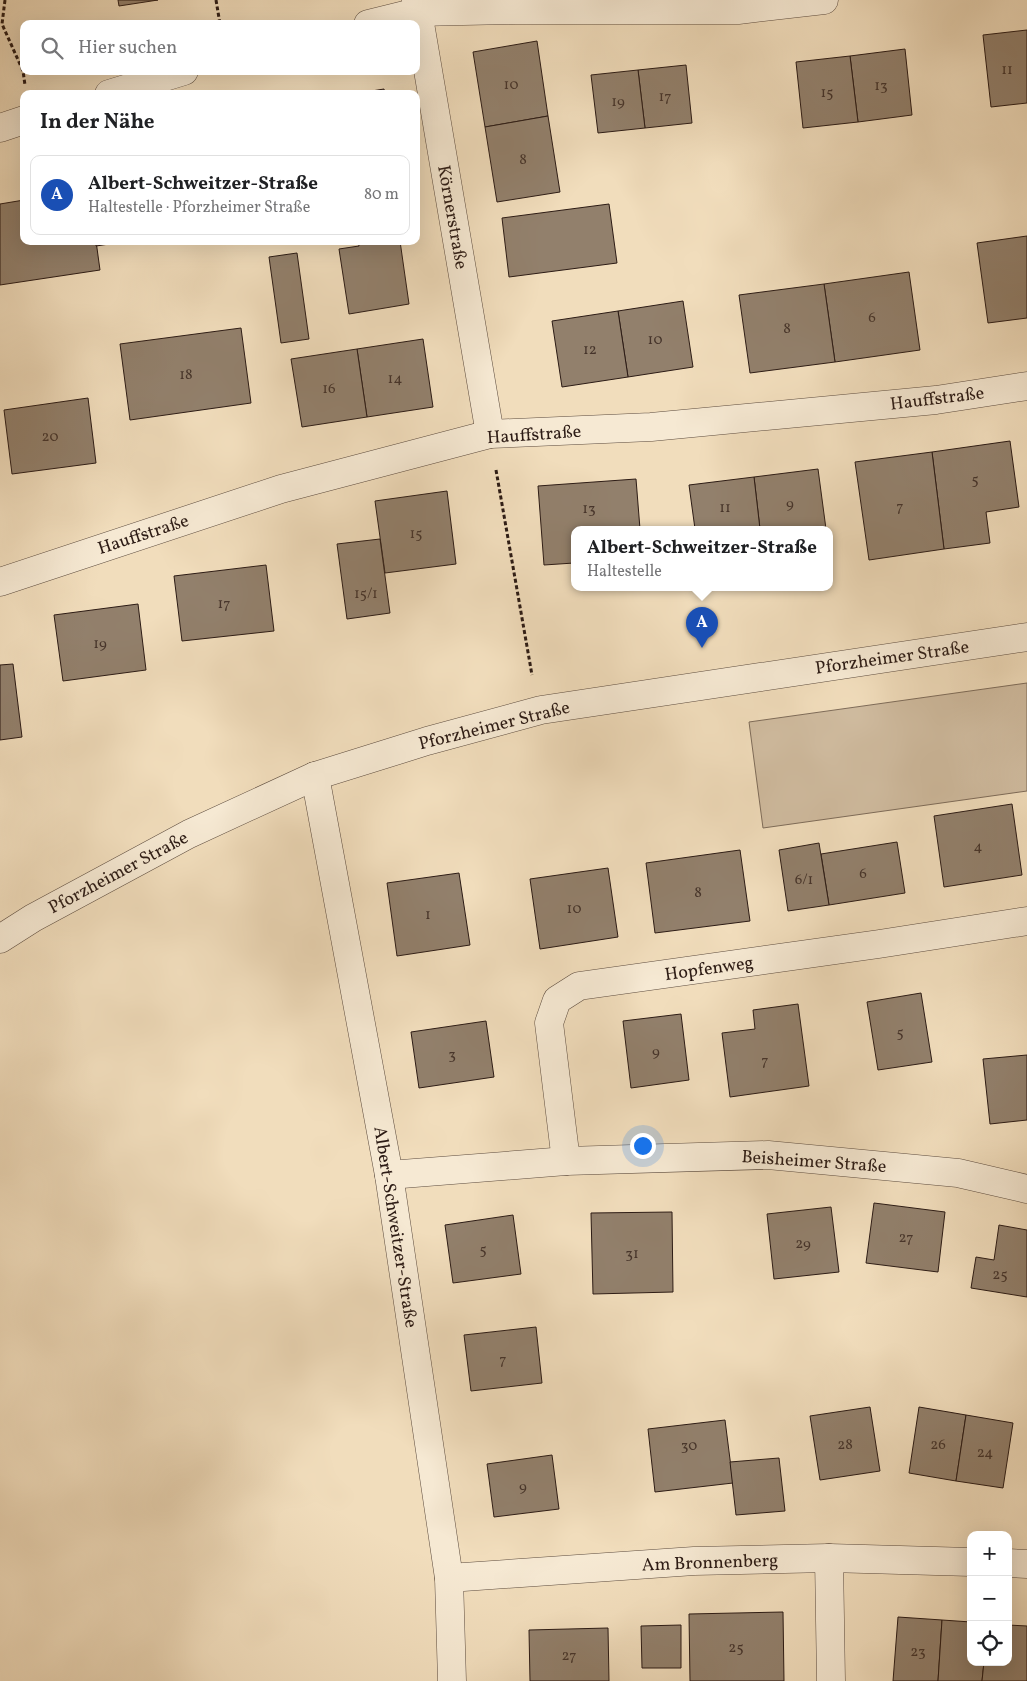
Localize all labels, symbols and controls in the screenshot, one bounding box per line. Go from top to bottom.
search box [20,20,420,75]
icon: search [38,34,66,62]
text: Hier suchen [78,35,177,61]
house number: 11 [1001,60,1013,81]
house number: 10 [504,75,518,96]
house number: 13 [874,76,888,97]
house number: 15 [820,83,834,104]
house number: 17 [658,87,672,108]
house number: 19 [611,92,625,113]
text: In der Nähe [40,108,155,137]
house number: 8 [519,150,527,171]
street label: Körnerstraße [430,163,473,271]
text: Albert-Schweitzer-Straße [88,171,318,197]
text: A [51,184,63,206]
text: 80 m [364,184,399,206]
text: Haltestelle · Pforzheimer Straße [88,197,310,219]
house number: 6 [868,308,876,329]
house number: 8 [783,319,791,340]
house number: 10 [648,330,662,351]
house number: 12 [583,340,597,361]
house number: 18 [179,365,193,386]
house number: 14 [388,369,402,390]
house number: 16 [322,379,336,400]
street label: Hauffstraße [889,381,986,418]
street label: Hauffstraße [486,420,582,451]
house number: 20 [42,427,58,448]
house number: 5 [971,470,979,491]
house number: 9 [786,494,794,515]
house number: 7 [896,497,904,518]
house number: 11 [719,498,731,519]
house number: 13 [582,499,596,520]
street label: Hauffstraße [95,509,192,562]
house number: 15 [409,524,423,545]
popup [571,526,833,591]
text: Albert-Schweitzer-Straße [587,535,817,561]
text: Haltestelle [587,561,662,583]
house number: 15/1 [354,584,378,605]
house number: 17 [217,594,231,615]
pin: A [686,607,718,648]
house number: 19 [93,634,107,655]
street label: Pforzheimer Straße [814,635,971,682]
street label: Pforzheimer Straße [416,696,573,757]
street label: Pforzheimer Straße [44,826,193,921]
house number: 4 [974,837,983,858]
house number: 6 [859,864,867,885]
house number: 6/1 [795,870,813,891]
house number: 8 [694,883,702,904]
house number: 10 [567,899,581,920]
house number: 1 [425,905,431,926]
street label: Hopfenweg [663,951,755,988]
house number: 5 [896,1023,904,1044]
house number: 9 [652,1042,660,1063]
house number: 3 [448,1045,456,1066]
house number: 7 [761,1051,769,1072]
street label: Albert-Schweitzer-Straße [366,1125,423,1330]
your location [630,1133,656,1159]
street label: Beisheimer Straße [741,1145,887,1180]
house number: 27 [899,1228,913,1249]
house number: 29 [795,1234,811,1255]
house number: 5 [479,1240,487,1261]
house number: 31 [625,1244,639,1265]
house number: 25 [992,1265,1008,1286]
house number: 7 [499,1350,507,1371]
house number: 28 [837,1435,853,1456]
house number: 26 [930,1435,946,1456]
house number: 30 [681,1436,697,1457]
house number: 24 [977,1443,993,1464]
house number: 9 [519,1477,527,1498]
map controls [967,1531,1012,1666]
button: + [967,1531,1012,1576]
street label: Am Bronnenberg [641,1549,779,1578]
button: − [967,1576,1012,1621]
button: locate [967,1621,1012,1666]
house number: 25 [728,1638,744,1659]
house number: 23 [910,1642,926,1663]
house number: 27 [562,1646,576,1667]

